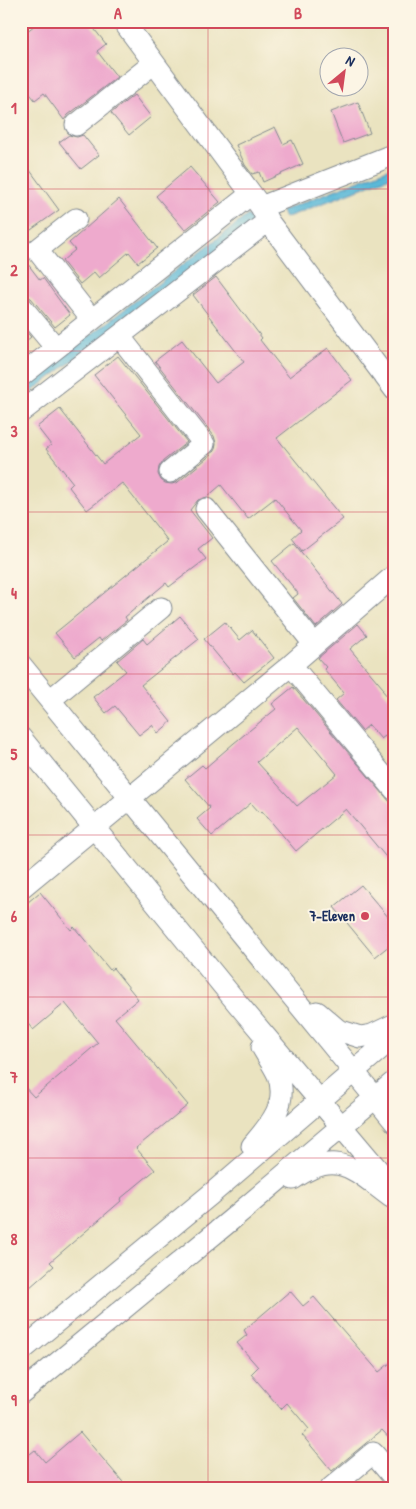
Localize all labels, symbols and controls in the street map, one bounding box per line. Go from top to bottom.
text: A [114,2,122,24]
text: B [294,2,302,24]
north arrow [318,48,368,98]
text: N [343,50,359,71]
text: 1 [11,97,17,119]
text: 2 [10,259,18,281]
text: 3 [10,420,18,442]
text: 4 [11,582,17,604]
text: 5 [11,743,18,765]
text: 6 [11,905,18,927]
place label: 7-Eleven [308,906,355,925]
marker: 7-Eleven [359,910,371,922]
text: 7 [9,1066,18,1088]
text: 8 [11,1228,18,1250]
text: 9 [11,1389,17,1411]

